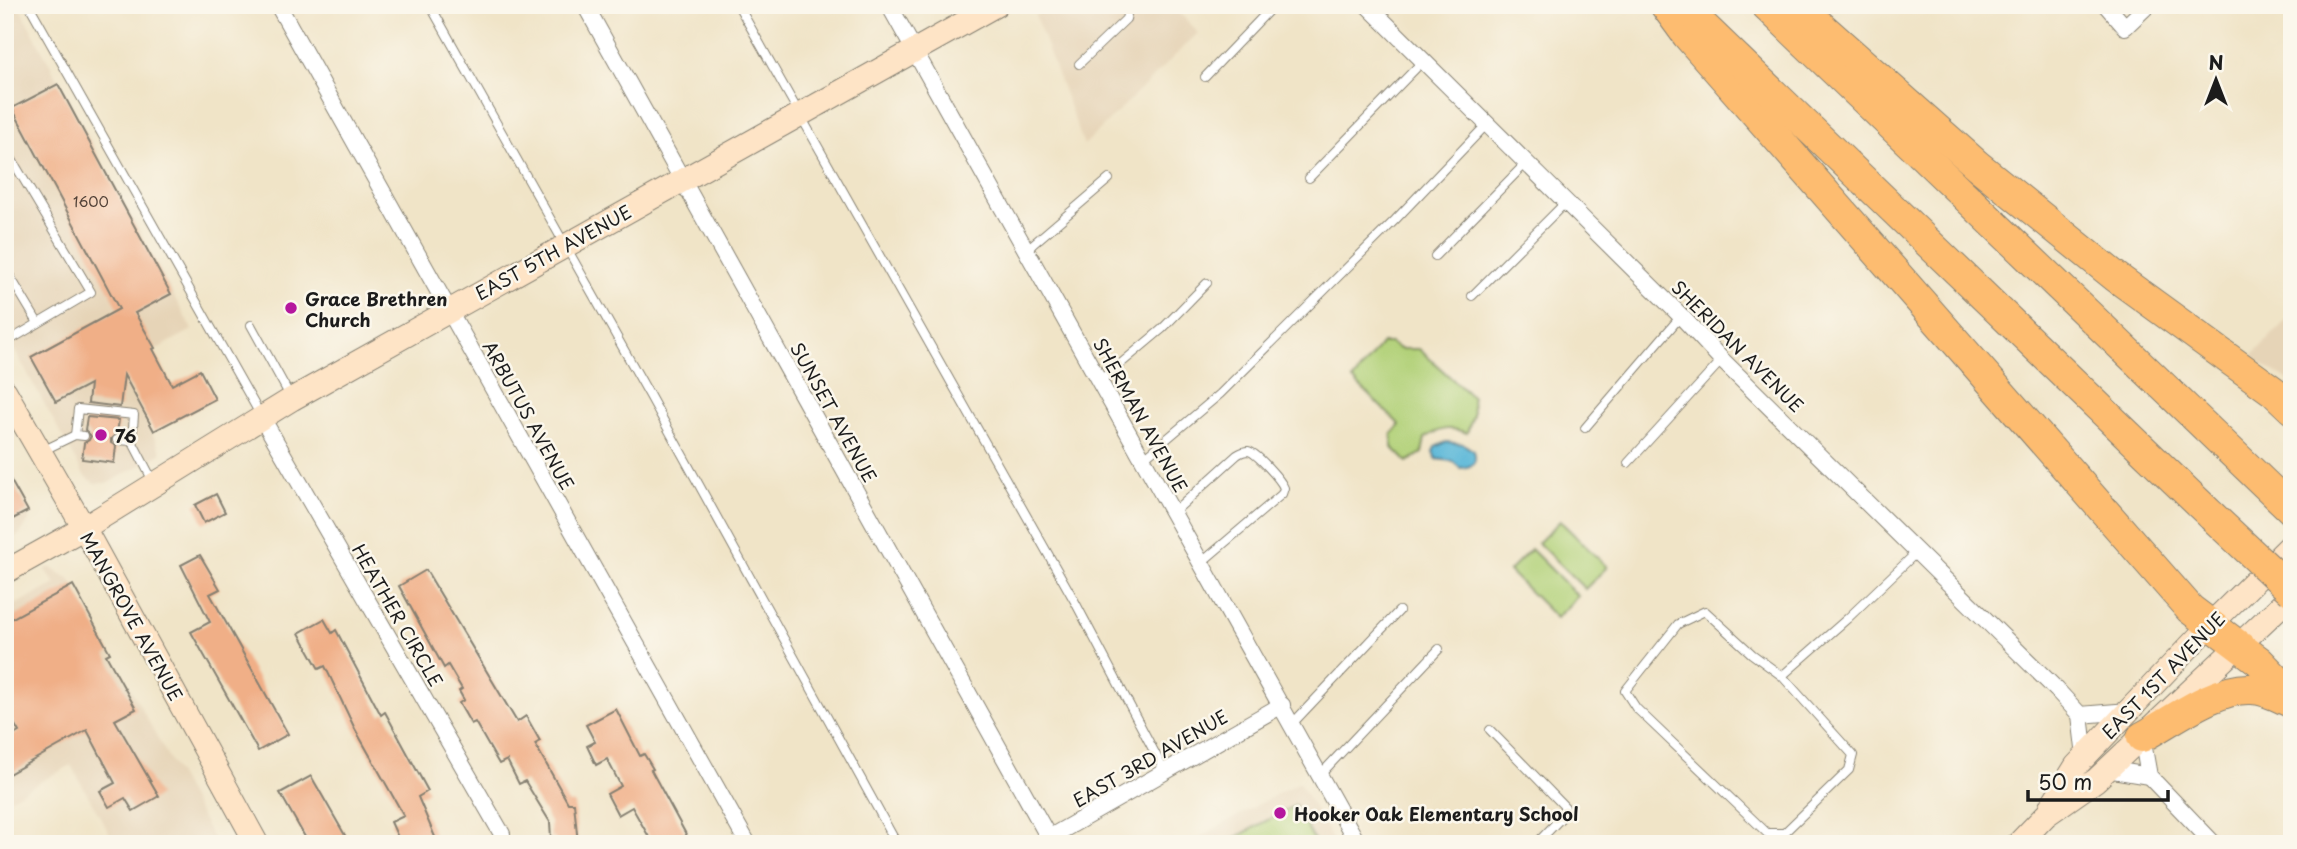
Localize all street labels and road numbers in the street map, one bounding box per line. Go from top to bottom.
street label: EAST 5TH AVENUE [470,198,636,306]
street label: SHERIDAN AVENUE [1666,274,1810,418]
street label: SHERMAN AVENUE [1087,333,1195,497]
street label: ARBUTUS AVENUE [477,335,581,495]
street label: SUNSET AVENUE [784,337,884,487]
street label: MANGROVE AVENUE [74,526,190,706]
street label: HEATHER CIRCLE [346,538,450,692]
street label: EAST 1ST AVENUE [2095,605,2231,745]
street label: EAST 3RD AVENUE [1067,703,1233,813]

